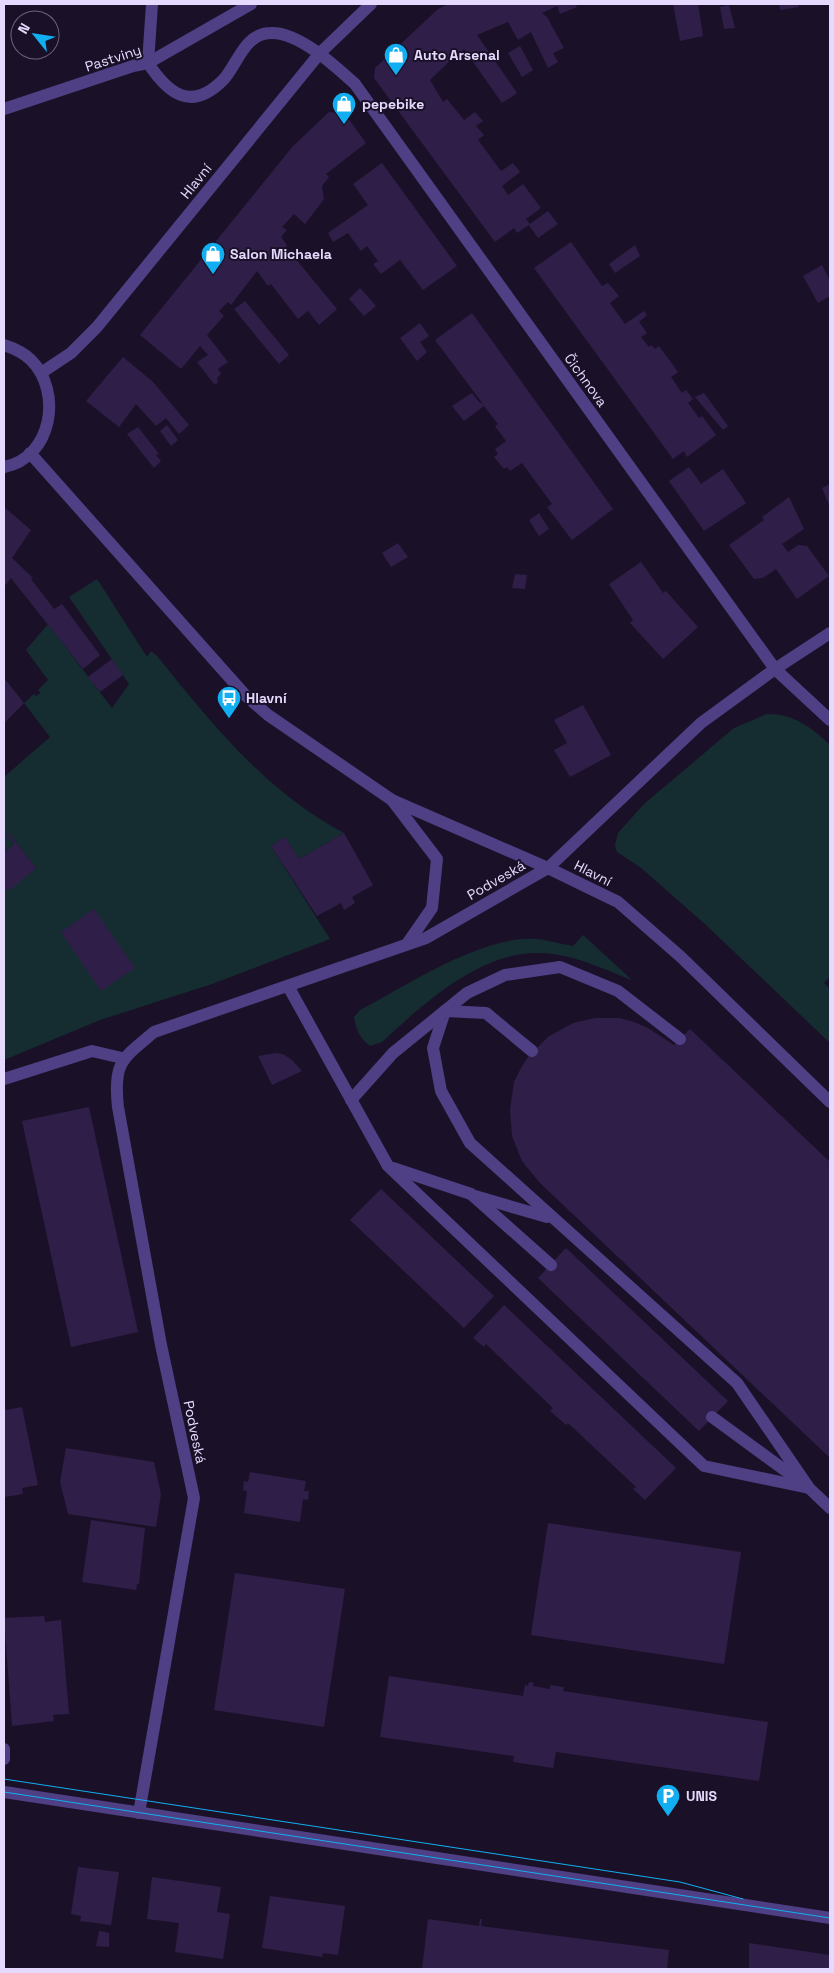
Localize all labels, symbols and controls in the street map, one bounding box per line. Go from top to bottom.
north arrow [10,10,60,60]
text: N [14,20,34,37]
street label: Pastviny [83,40,143,76]
shop icon: Auto Arsenal [383,42,409,76]
place label: Auto Arsenal [414,46,500,64]
shop icon: pepebike [331,91,357,125]
place label: pepebike [362,95,424,113]
street label: Hlavní [176,159,216,202]
shop icon: Salon Michaela [200,241,226,275]
place label: Salon Michaela [230,245,332,263]
street label: Čichnova [561,350,611,410]
bus stop icon: Hlavní [216,685,242,719]
place label: Hlavní [246,689,287,707]
street label: Podveská [464,856,528,904]
street label: Hlavní [571,856,615,890]
street label: Podveská [180,1399,210,1465]
parking icon: UNIS [655,1783,681,1817]
place label: UNIS [686,1787,717,1805]

